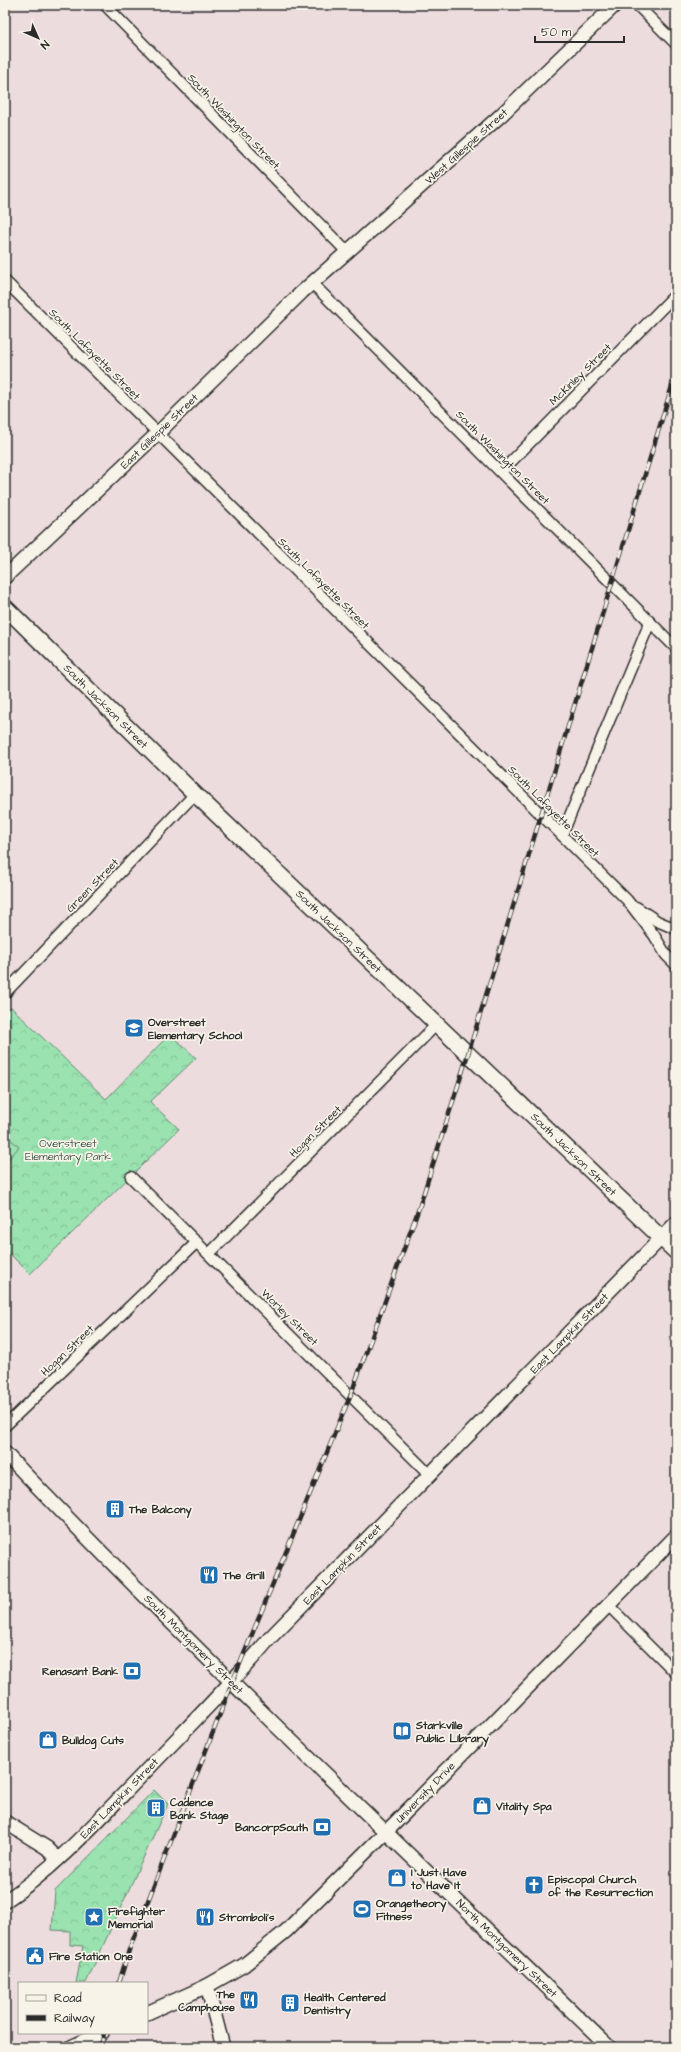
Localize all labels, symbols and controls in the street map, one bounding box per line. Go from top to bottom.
north arrow [18,18,58,58]
scale bar [535,18,624,44]
text: 50 m [541,24,572,41]
text: N [37,37,52,53]
street label: South Washington Street [183,70,284,173]
street label: West Gillespie Street [422,105,512,188]
street label: South Lafayette Street [45,305,144,404]
street label: McKinley Street [546,340,616,409]
street label: East Gillespie Street [117,390,202,472]
street label: South Washington Street [452,407,553,509]
street label: South Lafayette Street [274,534,373,633]
street label: South Jackson Street [60,661,152,752]
street label: South Lafayette Street [504,762,603,861]
street label: Green Street [63,855,122,916]
street label: South Jackson Street [293,886,385,977]
place label: Overstreet Elementary School [148,1015,243,1045]
school or university icon: Overstreet Elementary School [123,1017,145,1039]
street label: Hogan Street [286,1102,346,1161]
street label: South Jackson Street [528,1109,620,1200]
park label: Overstreet Elementary Park [25,1136,111,1165]
street label: Worley Street [257,1286,322,1350]
street label: East Lampkin Street [527,1289,612,1377]
street label: Hogan Street [38,1321,98,1380]
building icon: The Balcony [104,1498,126,1520]
place label: The Balcony [128,1502,192,1519]
street label: East Lampkin Street [300,1520,385,1608]
restaurant icon: The Grill [198,1564,220,1586]
place label: The Grill [222,1568,265,1583]
street label: South Montgomery Street [140,1591,247,1699]
bank icon: Renasant Bank [121,1660,143,1682]
place label: Renasant Bank [42,1664,118,1679]
place label: Starkville Public LIbrary [415,1718,490,1748]
library icon: Starkville Public LIbrary [391,1720,413,1742]
shop icon: Bulldog Cuts [37,1729,59,1751]
place label: Bulldog Cuts [62,1733,125,1750]
street label: East Lampkin Street [77,1754,162,1842]
street label: University Drive [392,1758,459,1827]
place label: Cadence Bank Stage [170,1795,229,1825]
shop icon: Vitality Spa [471,1795,493,1817]
building icon: Cadence Bank Stage [145,1797,167,1819]
place label: Vitality Spa [495,1799,552,1816]
bank icon: BancorpSouth [311,1816,333,1838]
place label: BancorpSouth [235,1820,309,1836]
place label: I Just Have to Have It [410,1865,467,1893]
shop icon: I Just Have to Have It [386,1867,408,1889]
place label: Episcopal Church of the Resurrection [548,1872,654,1900]
church icon: Episcopal Church of the Resurrection [523,1874,545,1896]
place label: Orangetheory Fitness [376,1896,447,1924]
street label: North Montgomery Street [452,1896,561,2002]
sports icon: Orangetheory Fitness [351,1898,373,1920]
place label: Firefighter Memorial [108,1904,166,1932]
place icon: Firefighter Memorial [83,1906,105,1928]
restaurant icon: Stromboli's [194,1906,216,1928]
place label: Stromboli's [218,1910,275,1925]
public building icon: Fire Station One [24,1945,46,1967]
place label: Fire Station One [49,1949,133,1964]
legend [18,1982,148,2034]
place label: The Camphouse [178,1987,235,2016]
restaurant icon: The Camphouse [238,1989,260,2011]
text: Road [54,1990,82,2007]
place label: Health Centered Dentistry [303,1990,386,2020]
building icon: Health Centered Dentistry [279,1992,301,2014]
text: Railway [54,2010,95,2028]

